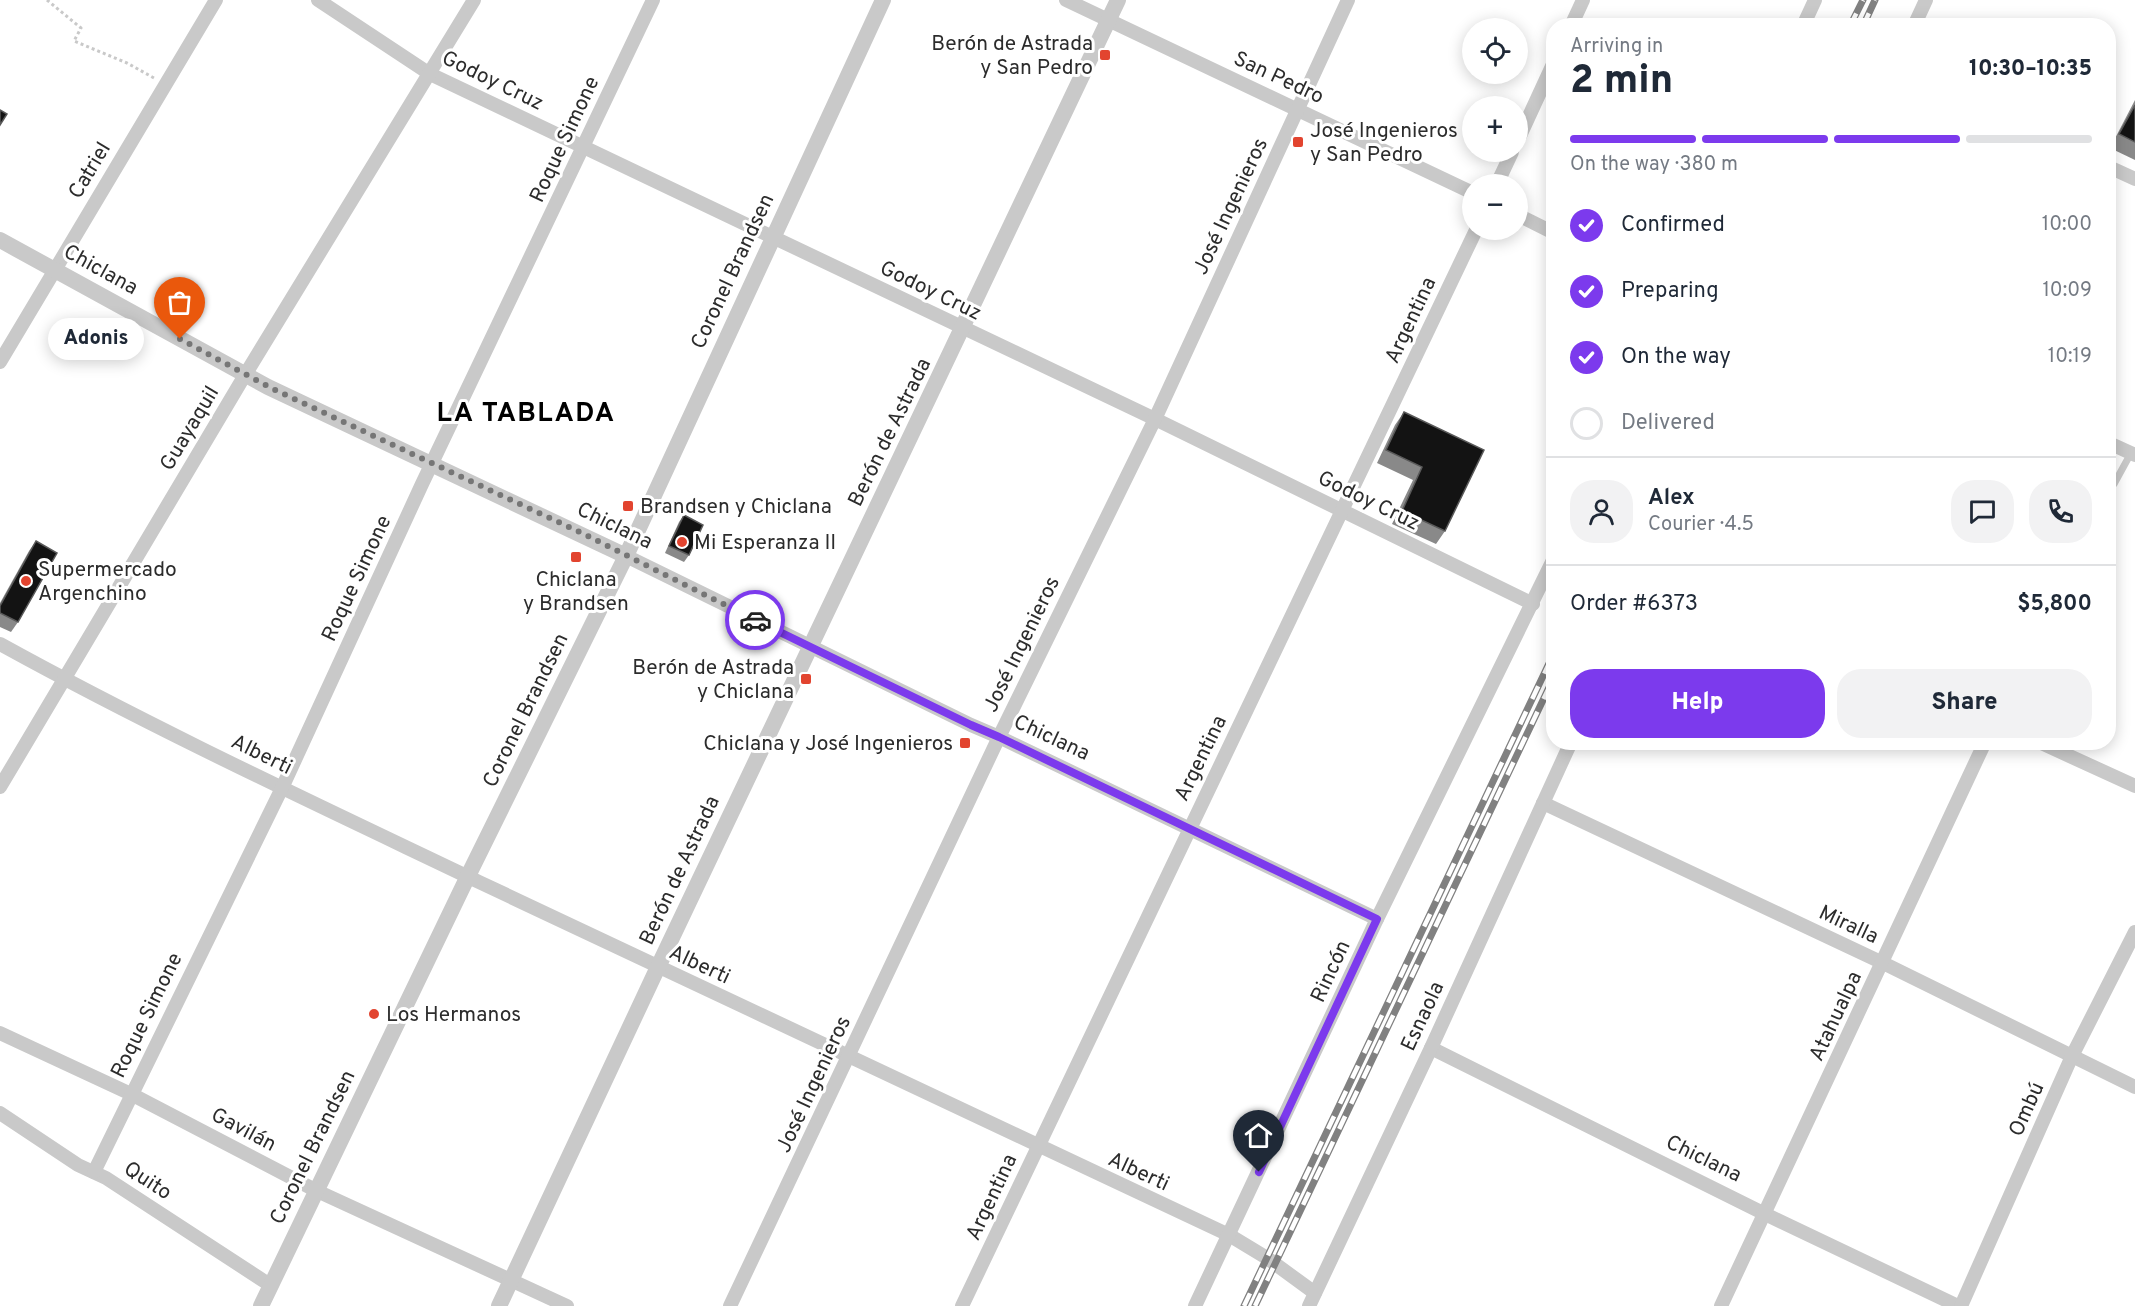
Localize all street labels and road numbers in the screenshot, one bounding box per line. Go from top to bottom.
street label: Godoy Cruz [437,45,548,118]
street label: San Pedro [1229,46,1328,111]
street label: Roque Simone [524,72,606,207]
street label: José Ingenieros [1188,134,1275,279]
street label: Catriel [63,137,118,204]
street label: Coronel Brandsen [686,190,781,354]
street label: Chiclana [58,239,142,302]
street label: Godoy Cruz [875,255,986,328]
street label: Argentina [1380,273,1443,368]
street label: Berón de Astrada [843,354,938,511]
street label: Guayaquil [155,382,226,476]
street label: Godoy Cruz [1313,465,1424,538]
street label: Chiclana [572,496,657,556]
street label: Roque Simone [316,511,398,646]
street label: José Ingenieros [978,572,1067,717]
street label: Coronel Brandsen [477,629,575,792]
street label: Chiclana [1009,709,1094,768]
street label: Argentina [1169,711,1234,806]
street label: Alberti [226,729,296,782]
street label: Berón de Astrada [634,792,727,950]
street label: Miralla [1814,900,1883,951]
street label: Rincón [1305,936,1357,1007]
street label: Alberti [664,939,734,991]
street label: Roque Simone [105,948,189,1083]
street label: Atahualpa [1804,967,1869,1066]
street label: Esnaola [1396,978,1451,1056]
street label: José Ingenieros [771,1012,858,1157]
street label: Coronel Brandsen [264,1066,362,1229]
street label: Ombú [2003,1078,2051,1141]
street label: Gavilán [206,1102,281,1159]
street label: Chiclana [1661,1129,1746,1189]
street label: Alberti [1103,1146,1173,1198]
street label: Argentina [961,1150,1024,1245]
street label: Quito [118,1156,176,1207]

